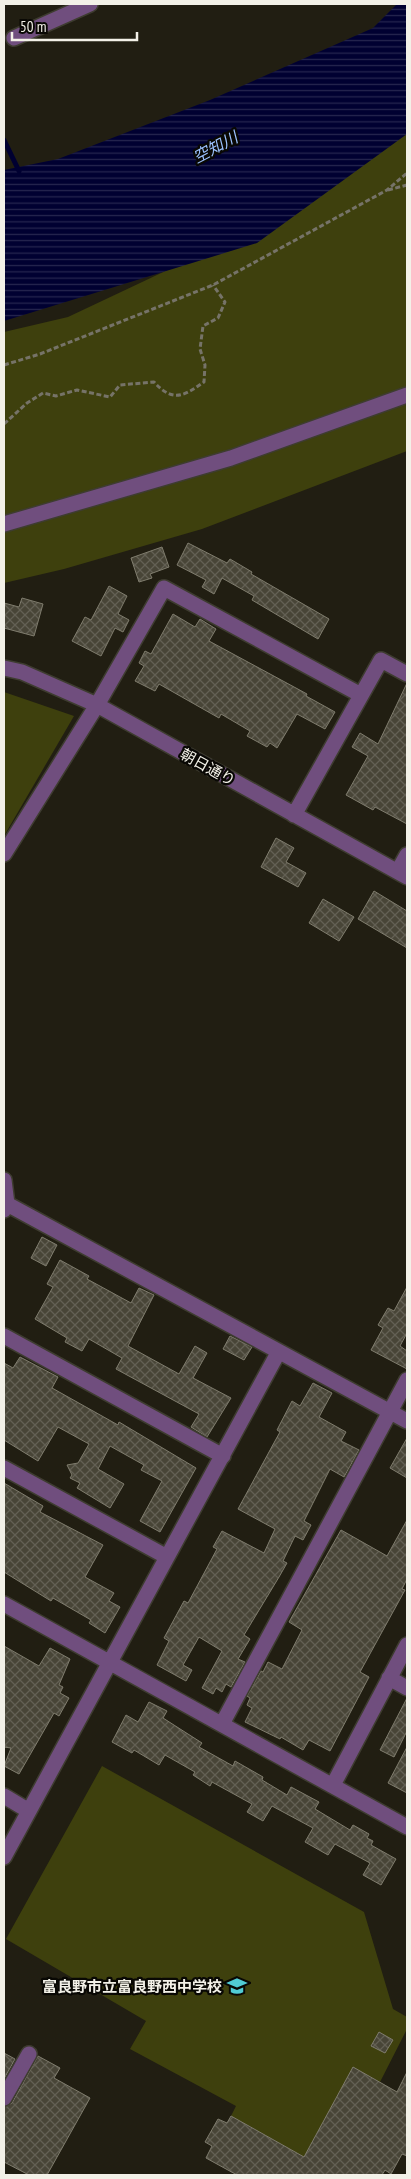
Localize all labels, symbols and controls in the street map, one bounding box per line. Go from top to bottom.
scale bar [12,10,138,42]
text: 50 m [20,17,46,36]
water label: 空知川 [189,126,243,167]
street label: 朝日通り [177,744,239,790]
school or university icon: 富良野市立富良野西中学校 [226,1975,248,1997]
place label: 富良野市立富良野西中学校 [42,1977,222,1996]

